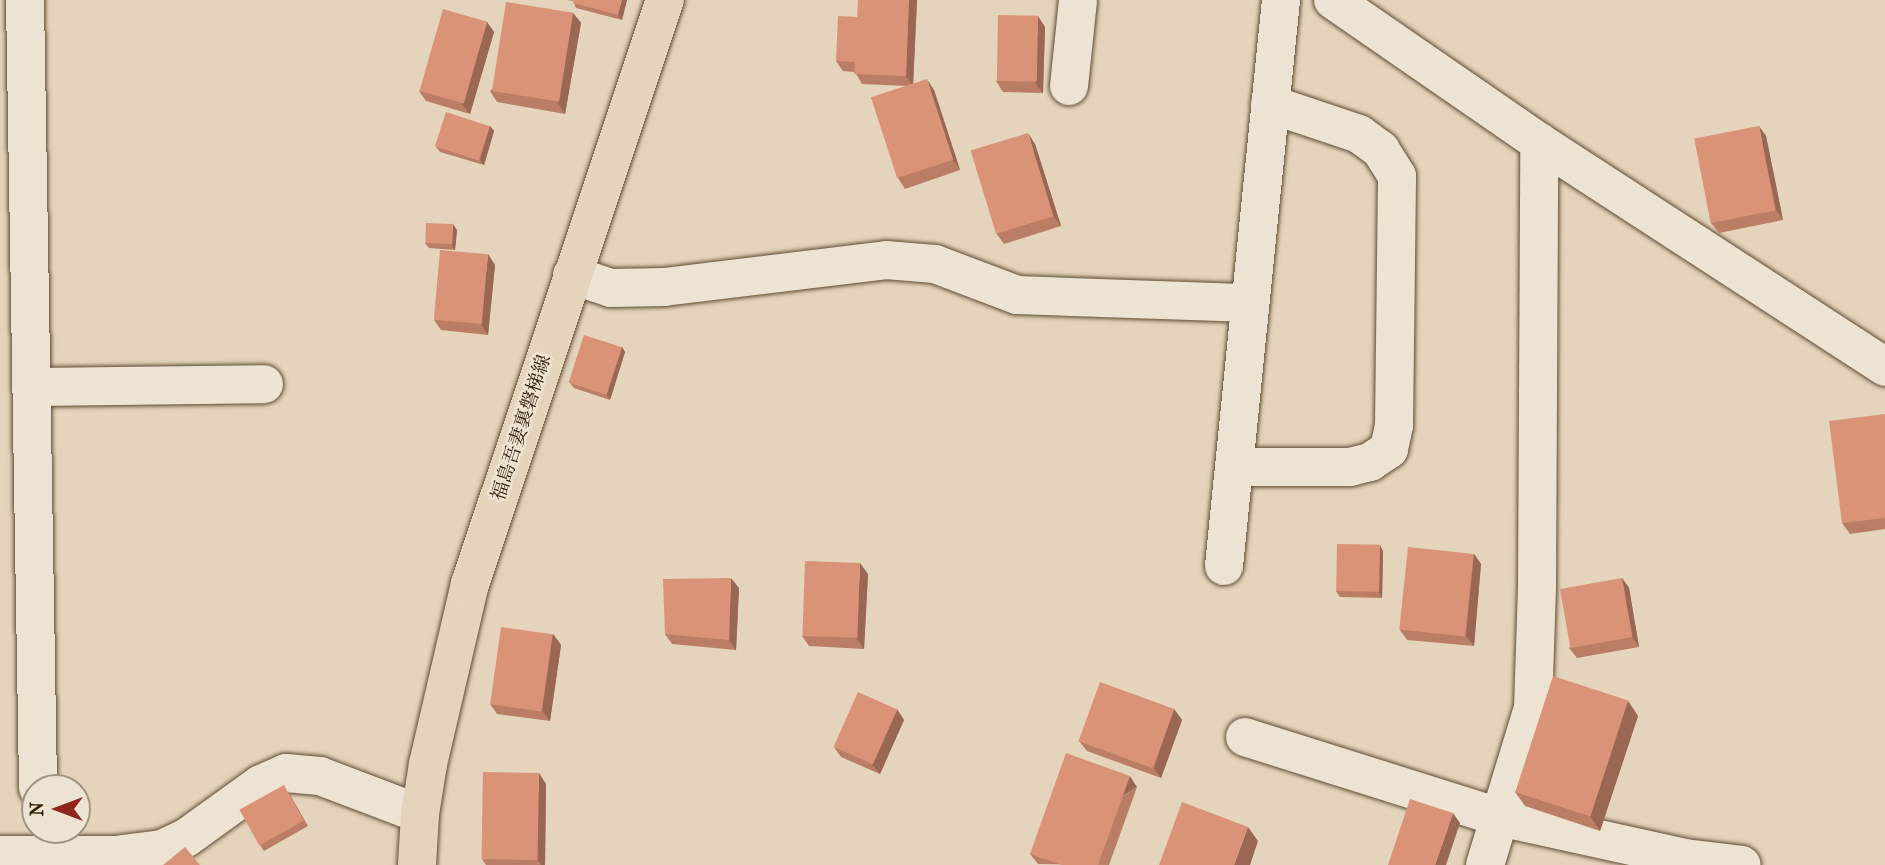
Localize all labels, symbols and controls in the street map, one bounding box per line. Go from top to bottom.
street label: 福島吾妻裏磐梯線 [488,352,556,504]
north arrow [21,774,91,844]
text: N [26,802,48,816]

